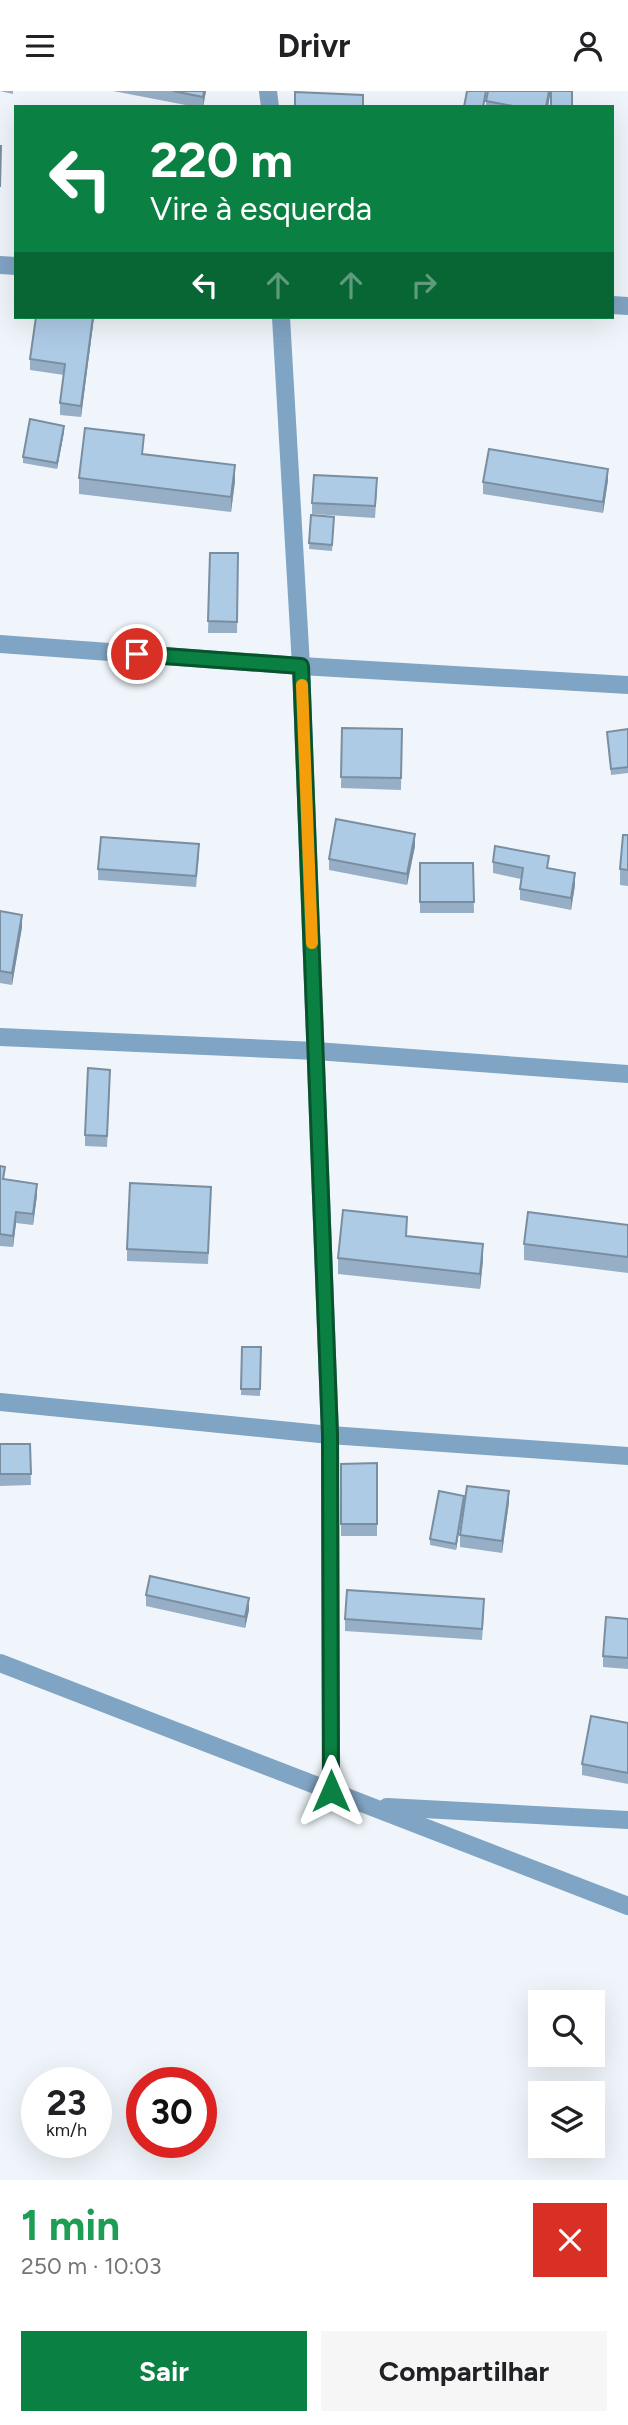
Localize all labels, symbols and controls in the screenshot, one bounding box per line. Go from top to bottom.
icon: menu [21,27,59,65]
text: Drivr [278,27,350,65]
icon: person [569,27,607,65]
text: 220 m [150,130,293,189]
icon: left [35,133,126,224]
text: Vire à esquerda [150,190,372,228]
icon: left [186,266,224,304]
icon: ahead [259,266,297,304]
icon: ahead [332,266,370,304]
icon: right [405,266,443,304]
pin [107,624,167,684]
icon: arrive [118,635,156,673]
position arrow [294,1754,368,1828]
map controls [528,1990,605,2158]
button: search [528,1990,605,2067]
speed limit sign: 30 [126,2067,217,2158]
button: layers [528,2081,605,2158]
text: 23 [47,2082,86,2124]
text: km/h [46,2119,87,2141]
text: 1 min [21,2200,120,2251]
button: close [533,2203,607,2277]
text: 250 m · 10:03 [21,2252,162,2280]
button: Sair [21,2331,307,2411]
button: Compartilhar [321,2331,607,2411]

